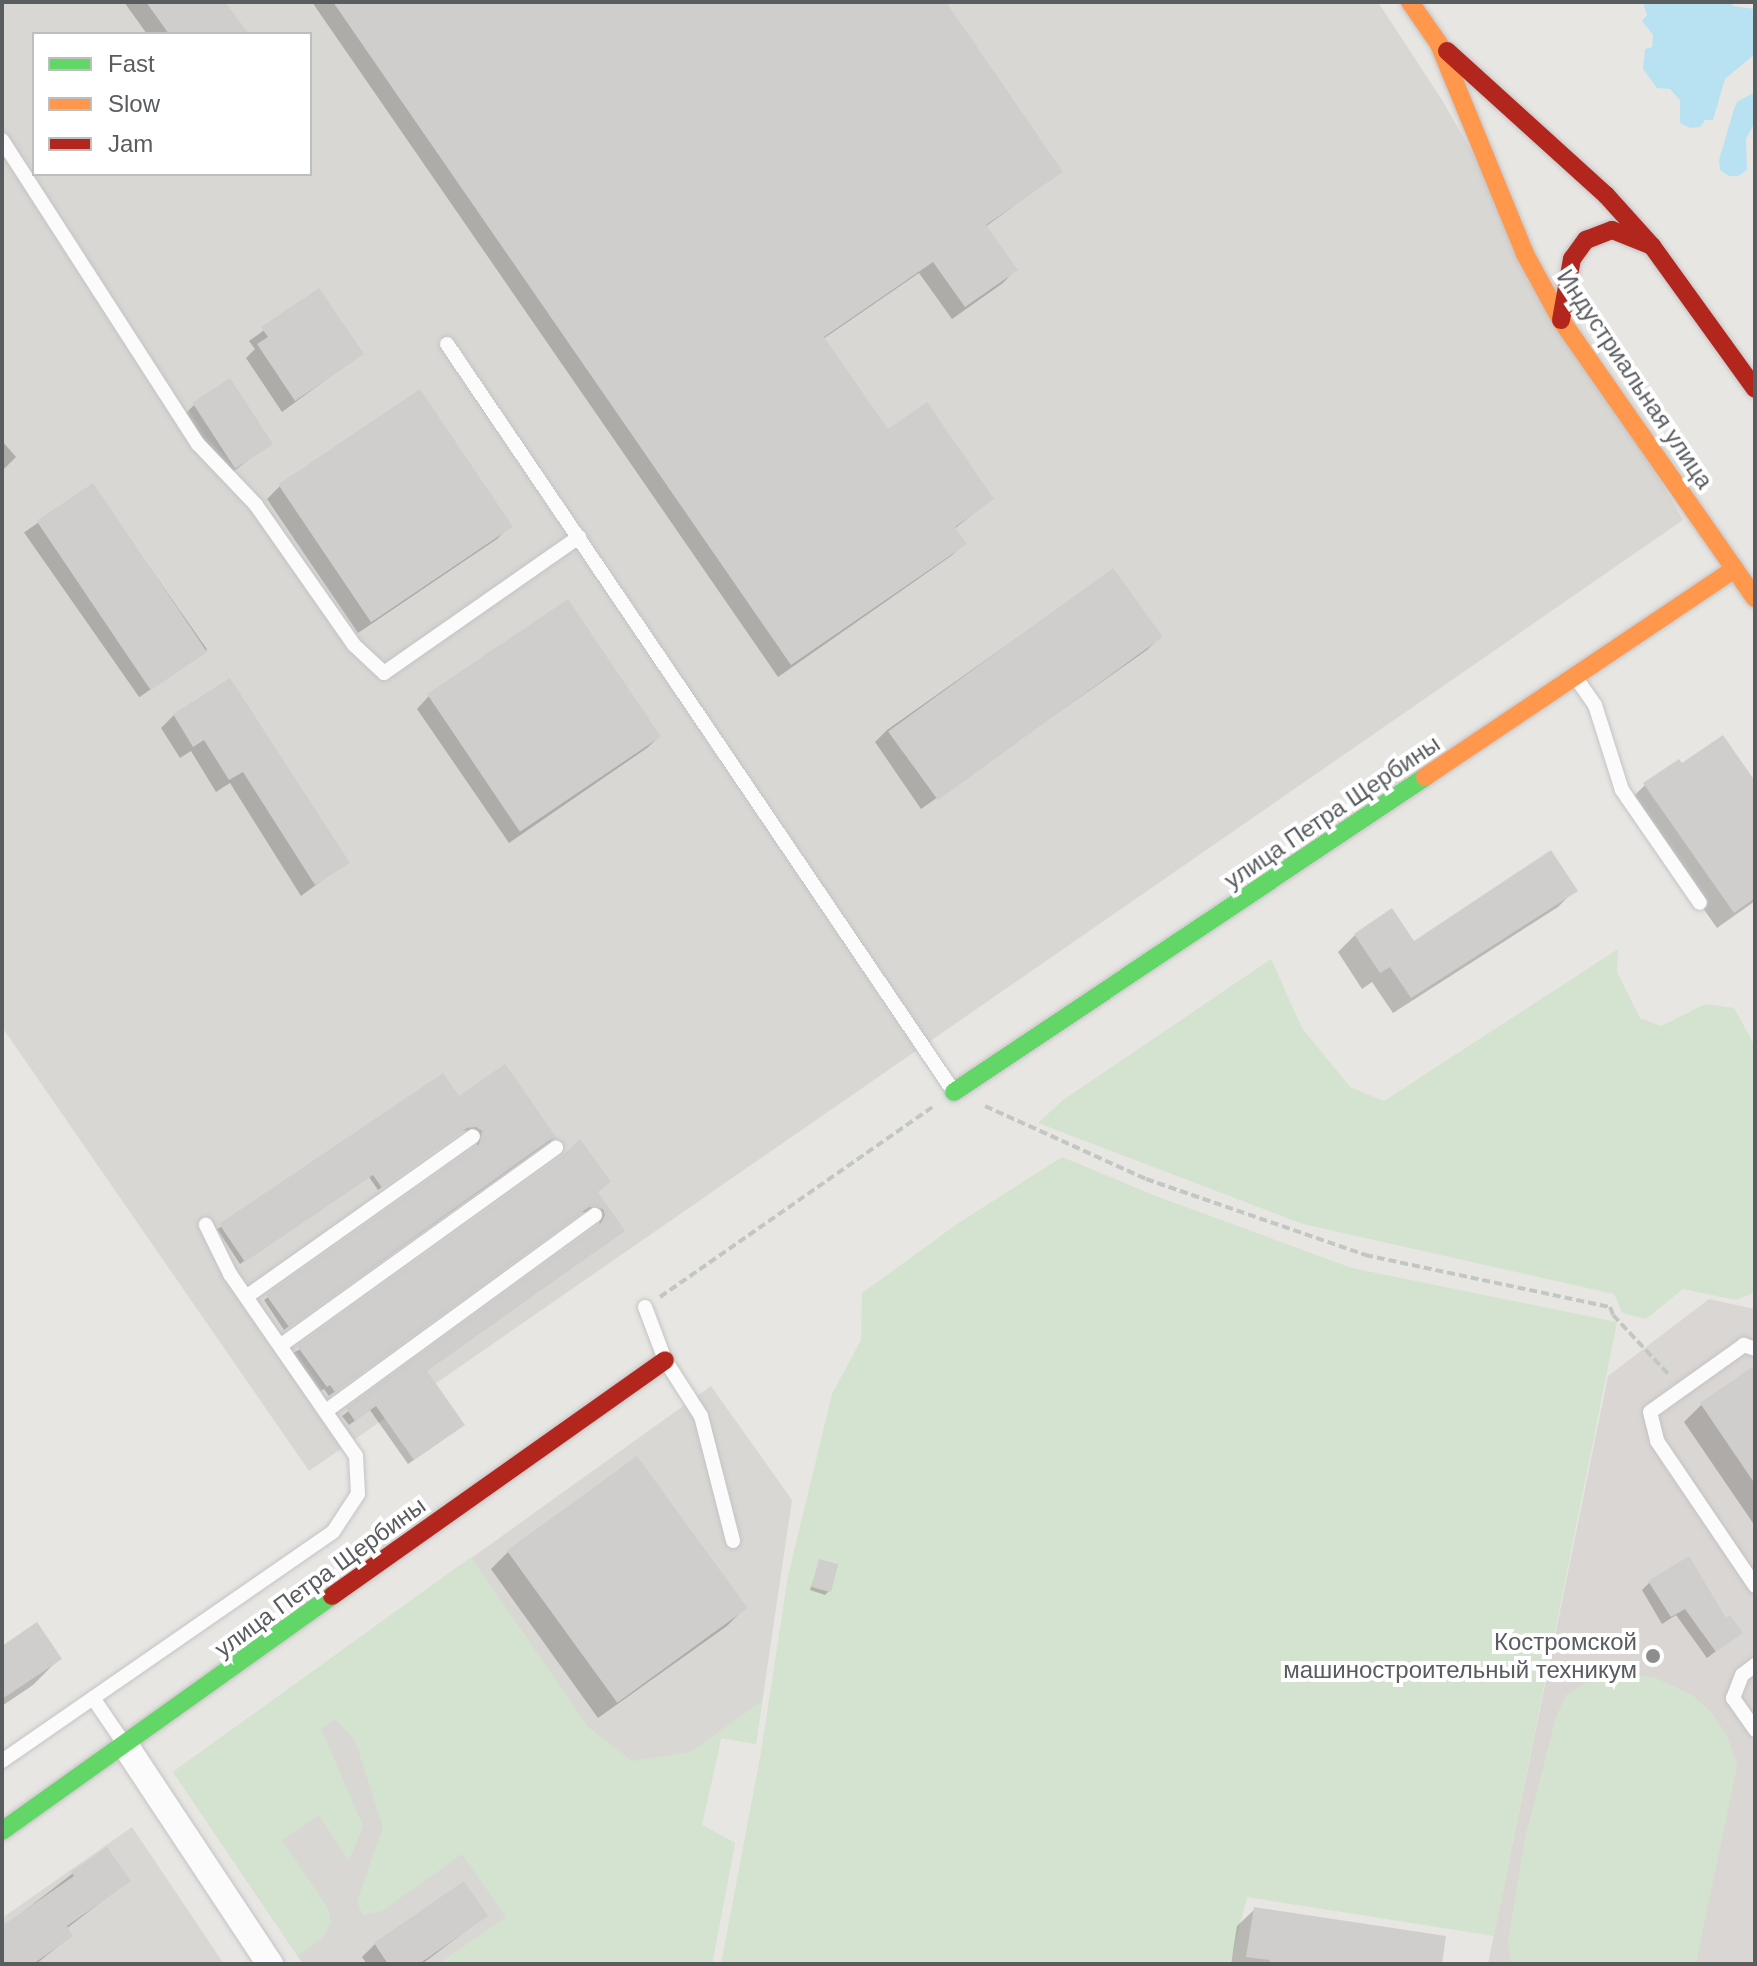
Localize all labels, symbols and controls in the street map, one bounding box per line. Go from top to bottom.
legend [32,32,312,176]
text: Fast [108,50,155,77]
text: Slow [108,90,160,117]
text: Jam [108,130,153,157]
street label: Индустриальная улица [1551,264,1719,494]
street label: улица Петра Щербины [1219,729,1445,895]
street label: улица Петра Щербины [209,1491,431,1663]
place label: Костромской машиностроительный техникум [1283,1628,1637,1684]
marker: Костромской машиностроительный техникум [1644,1647,1662,1665]

